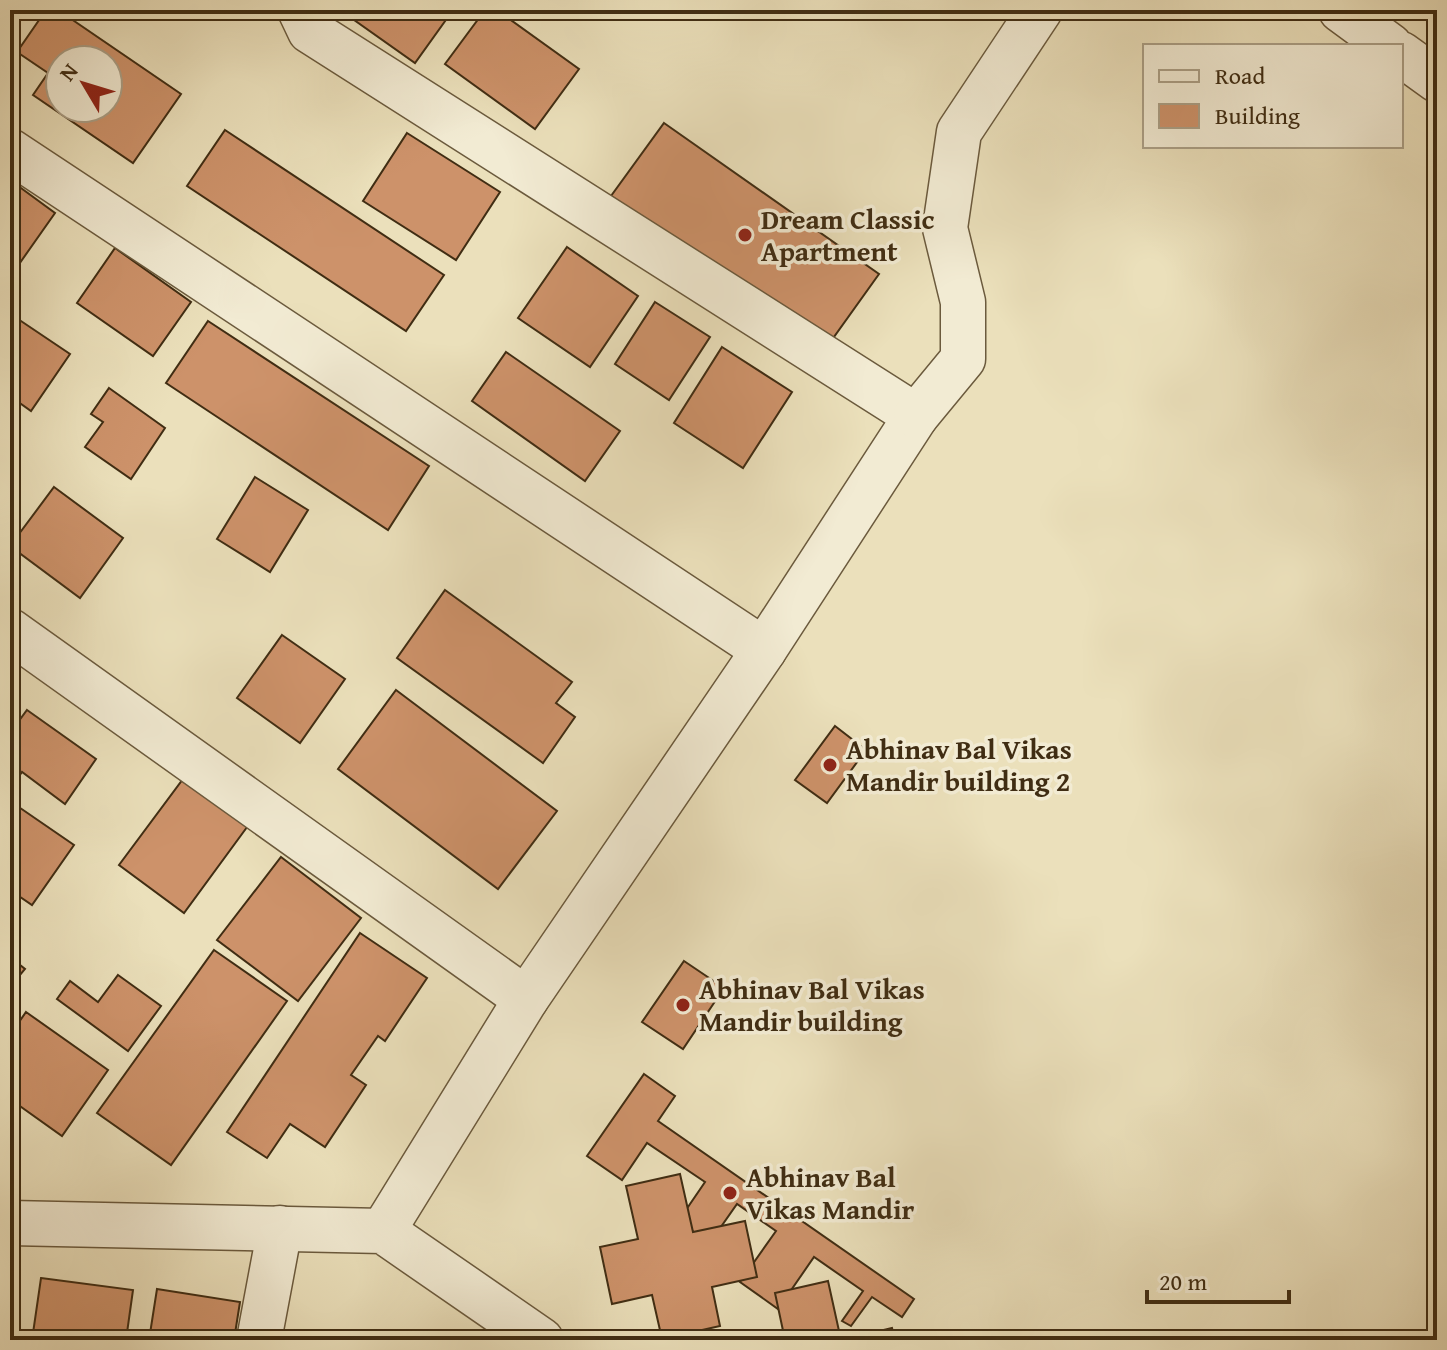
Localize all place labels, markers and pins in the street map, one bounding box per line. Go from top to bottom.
place label: Dream Classic Apartment [761,198,935,271]
marker: Dream Classic Apartment [736,226,754,244]
place label: Abhinav Bal Vikas Mandir building 2 [846,728,1072,801]
marker: Abhinav Bal Vikas Mandir building 2 [821,756,839,774]
place label: Abhinav Bal Vikas Mandir building [699,968,925,1041]
marker: Abhinav Bal Vikas Mandir building [674,996,692,1014]
place label: Abhinav Bal Vikas Mandir [746,1156,915,1229]
marker: Abhinav Bal Vikas Mandir [721,1184,739,1202]

